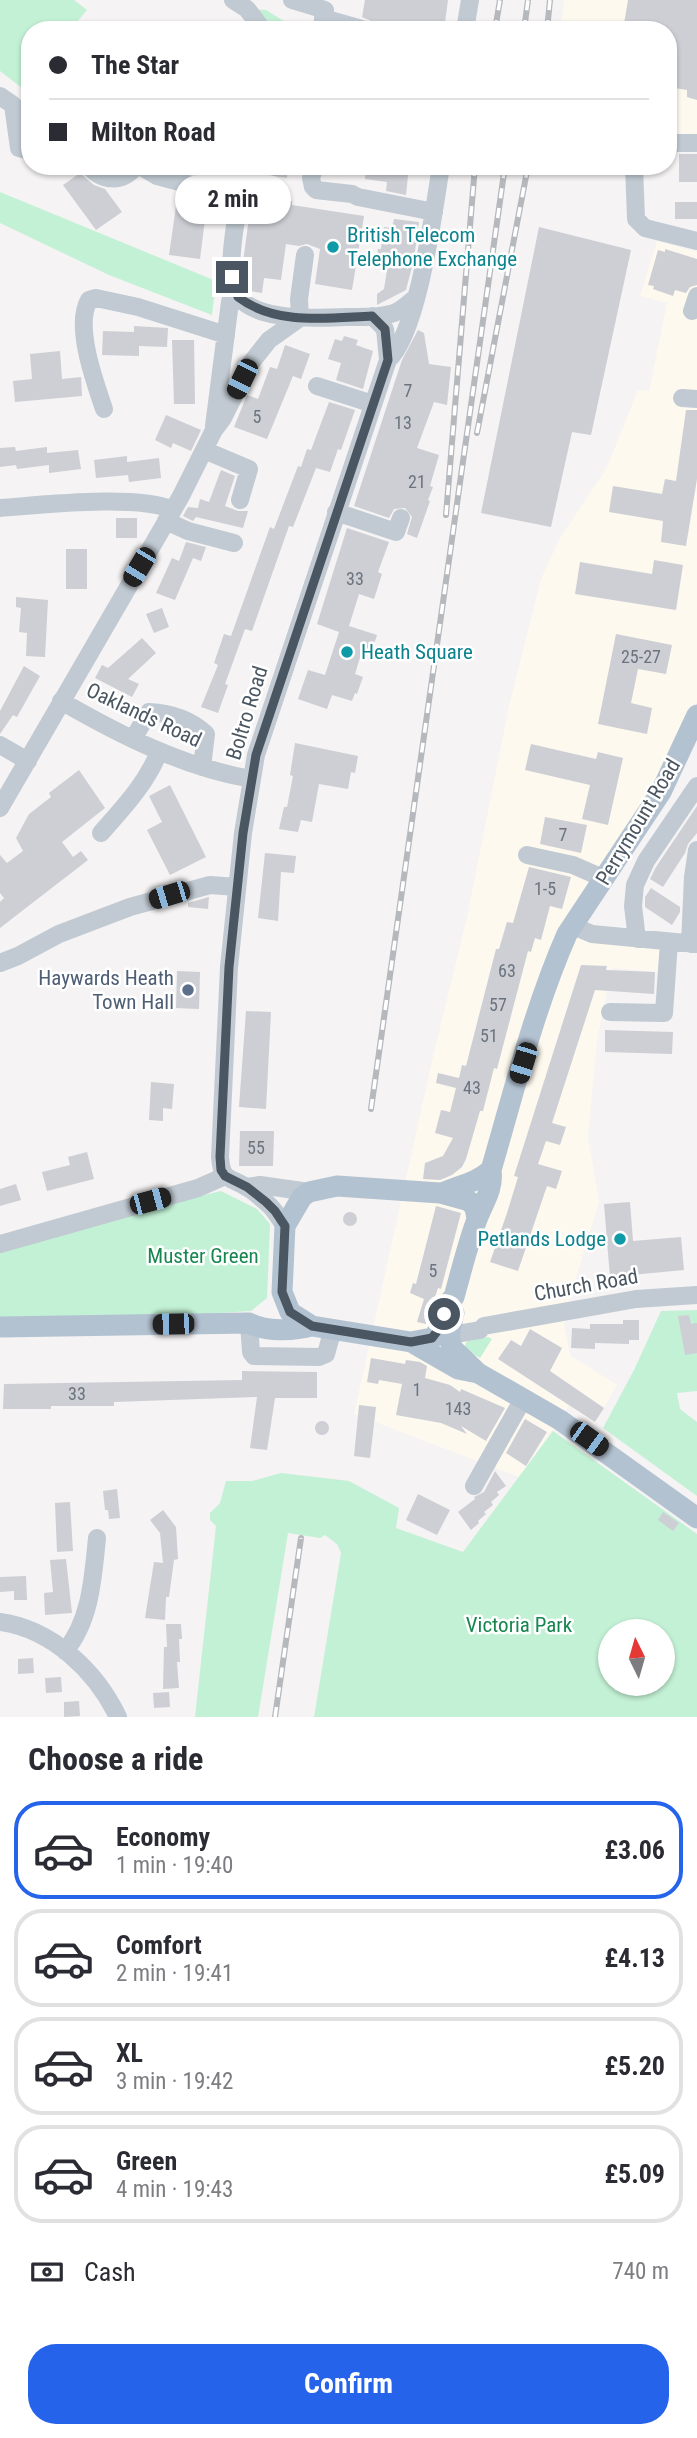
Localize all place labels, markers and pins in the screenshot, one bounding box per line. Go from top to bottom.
place label: British Telecom Telephone Exchange [347,223,517,271]
marker: British Telecom Telephone Exchange [325,239,341,255]
place label: Heath Square [361,640,473,664]
marker: Heath Square [339,644,355,660]
place label: Haywards Heath Town Hall [38,966,174,1014]
marker: Haywards Heath Town Hall [180,982,196,998]
place label: Petlands Lodge [477,1227,606,1251]
marker: Petlands Lodge [612,1231,628,1247]

